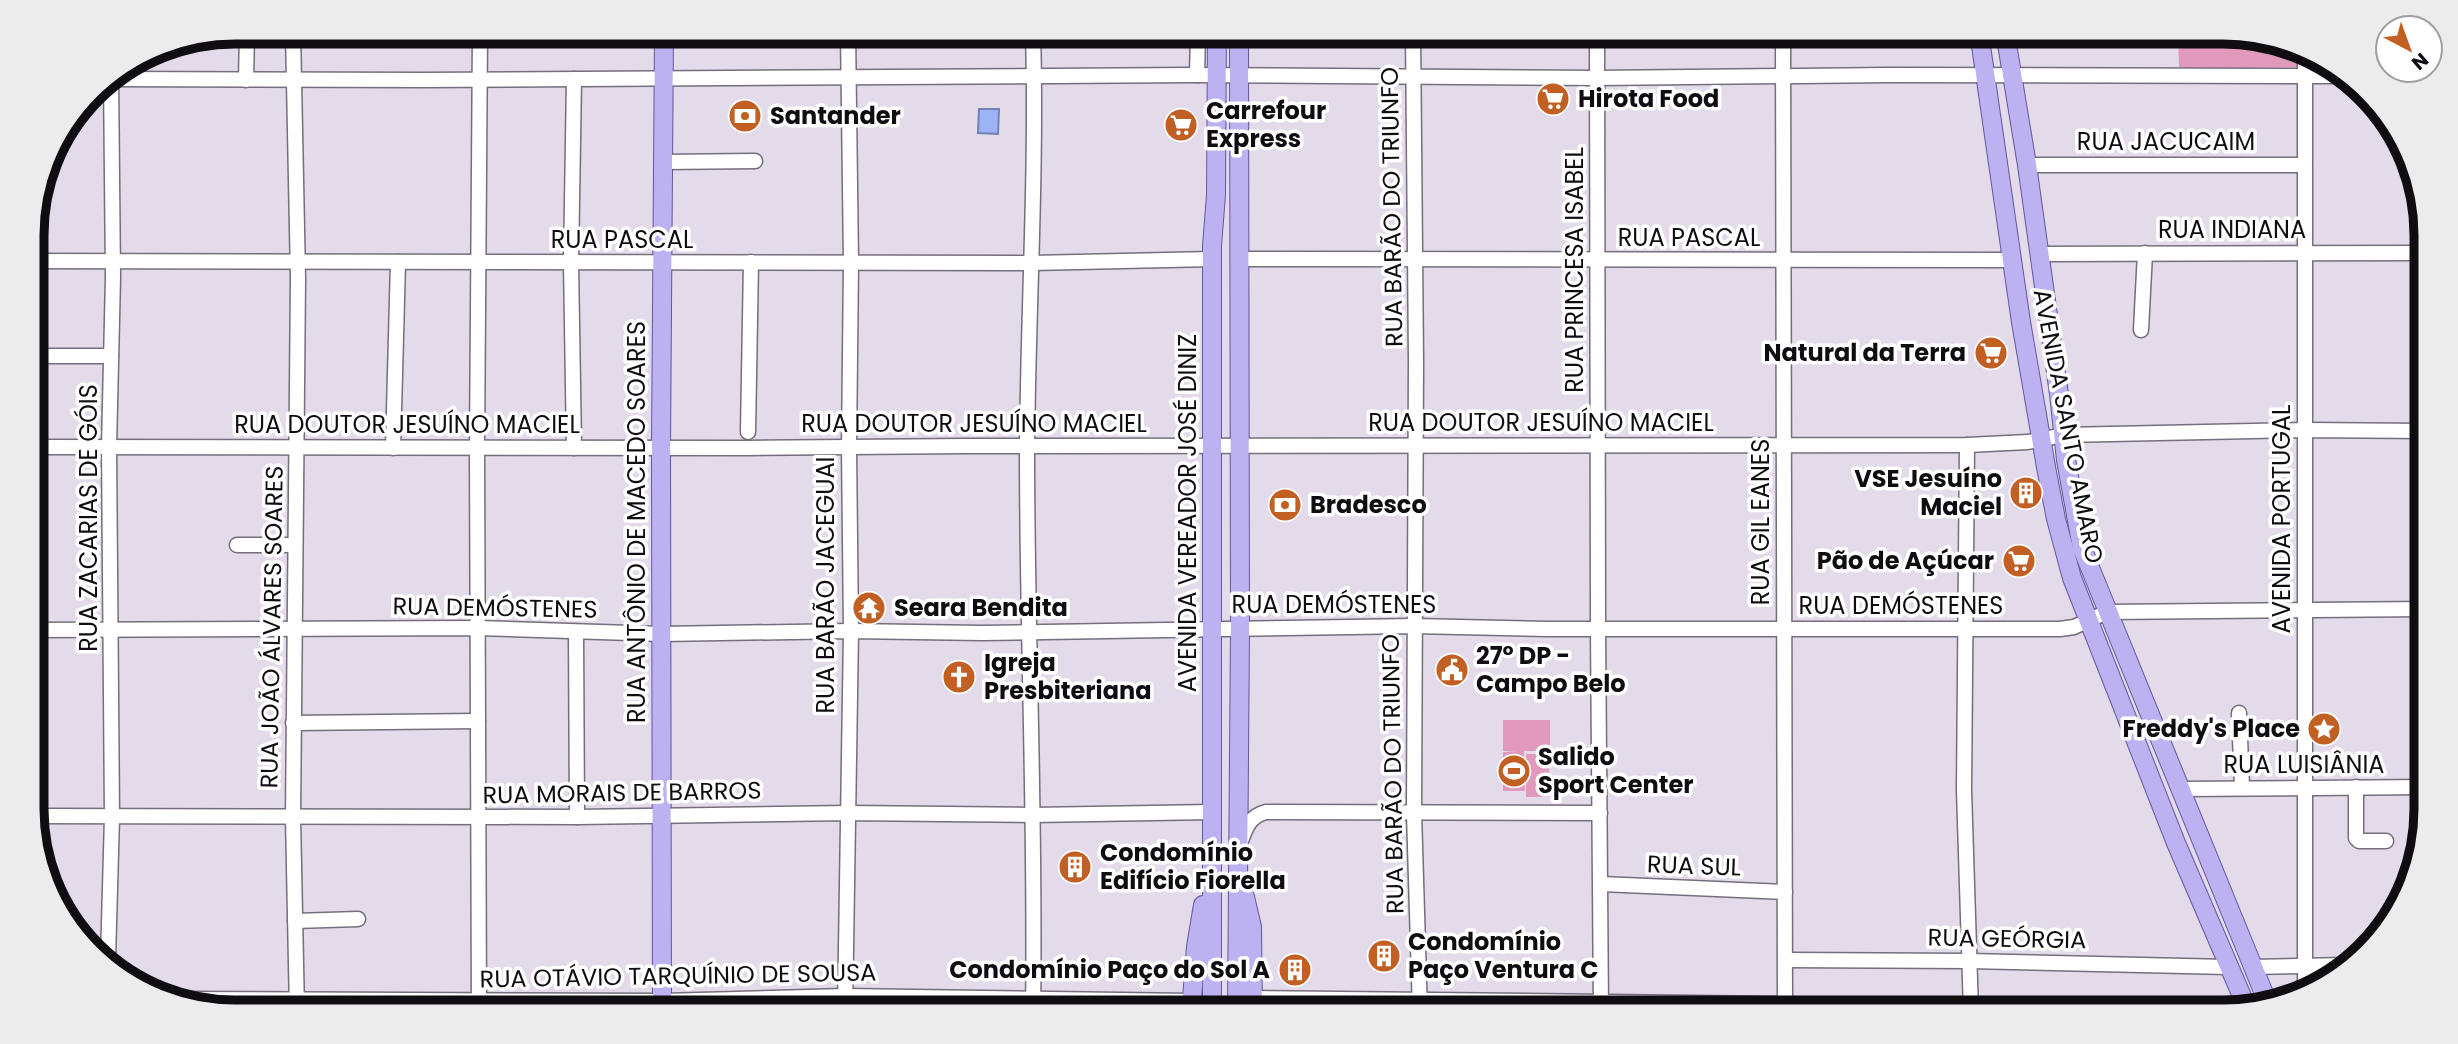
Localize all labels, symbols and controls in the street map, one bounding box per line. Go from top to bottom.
north arrow [2374,14,2444,84]
text: N [2406,47,2434,76]
street label: RUA BARÃO DO TRIUNFO [1373,67,1410,347]
supermarket icon: Hirota Food [1534,80,1572,118]
place label: Hirota Food [1578,82,1719,115]
place label: Carrefour Express [1206,94,1326,155]
bank icon: Santander [726,97,764,135]
place label: Santander [770,99,901,132]
supermarket icon: Carrefour Express [1162,106,1200,144]
street label: RUA JACUCAIM [2077,125,2255,158]
street label: RUA PRINCESA ISABEL [1558,147,1591,393]
street label: RUA INDIANA [2158,213,2306,246]
street label: RUA PASCAL [1618,221,1760,254]
street label: RUA PASCAL [551,223,693,256]
street label: AVENIDA SANTO AMARO [2026,286,2111,566]
street label: RUA ANTÔNIO DE MACEDO SOARES [620,321,653,723]
street label: AVENIDA VEREADOR JOSÉ DINIZ [1171,334,1204,692]
supermarket icon: Natural da Terra [1972,334,2010,372]
place label: Natural da Terra [1764,336,1966,369]
street label: RUA ZACARIAS DE GÓIS [72,384,105,652]
street label: AVENIDA PORTUGAL [2265,405,2298,633]
street label: RUA DOUTOR JESUÍNO MACIEL [1368,406,1714,439]
street label: RUA DOUTOR JESUÍNO MACIEL [801,407,1147,440]
street label: RUA DOUTOR JESUÍNO MACIEL [234,408,580,441]
street label: RUA GIL EANES [1744,439,1777,605]
street label: RUA BARÃO JACEGUAI [809,457,842,714]
place label: VSE Jesuíno Maciel [1854,462,2002,523]
street label: RUA JOÃO ÁLVARES SOARES [252,465,291,789]
building icon: VSE Jesuíno Maciel [2007,474,2045,512]
bank icon: Bradesco [1266,486,1304,524]
place label: Bradesco [1310,488,1427,521]
supermarket icon: Pão de Açúcar [2000,542,2038,580]
place label: Pão de Açúcar [1817,544,1994,577]
street label: RUA DEMÓSTENES [1232,588,1436,621]
street label: RUA DEMÓSTENES [392,589,598,626]
temple icon: Seara Bendita [850,589,888,627]
street label: RUA DEMÓSTENES [1799,589,2003,622]
place label: Seara Bendita [894,591,1068,624]
street label: RUA BARÃO DO TRIUNFO [1374,634,1411,914]
place label: 27° DP - Campo Belo [1476,639,1626,700]
place label: Igreja Presbiteriana [984,646,1151,707]
public building icon: 27° DP - Campo Belo [1433,651,1471,689]
church icon: Igreja Presbiteriana [940,658,978,696]
place icon: Freddy's Place [2305,710,2343,748]
place label: Freddy's Place [2123,712,2300,745]
place label: Salido Sport Center [1538,740,1694,801]
street label: RUA LUISIÂNIA [2224,748,2384,781]
sports icon: Salido Sport Center [1495,752,1533,790]
street label: RUA MORAIS DE BARROS [482,774,762,811]
place label: Condomínio Edifício Fiorella [1100,836,1286,897]
street label: RUA SUL [1646,847,1742,884]
building icon: Condomínio Edifício Fiorella [1056,848,1094,886]
street label: RUA GEÓRGIA [1927,921,2087,956]
place label: Condomínio Paço Ventura C [1408,925,1599,986]
building icon: Condomínio Paço Ventura C [1365,937,1403,975]
building icon: Condomínio Paço do Sol A [1276,951,1314,989]
place label: Condomínio Paço do Sol A [949,953,1270,986]
street label: RUA OTÁVIO TARQUÍNIO DE SOUSA [479,956,877,995]

